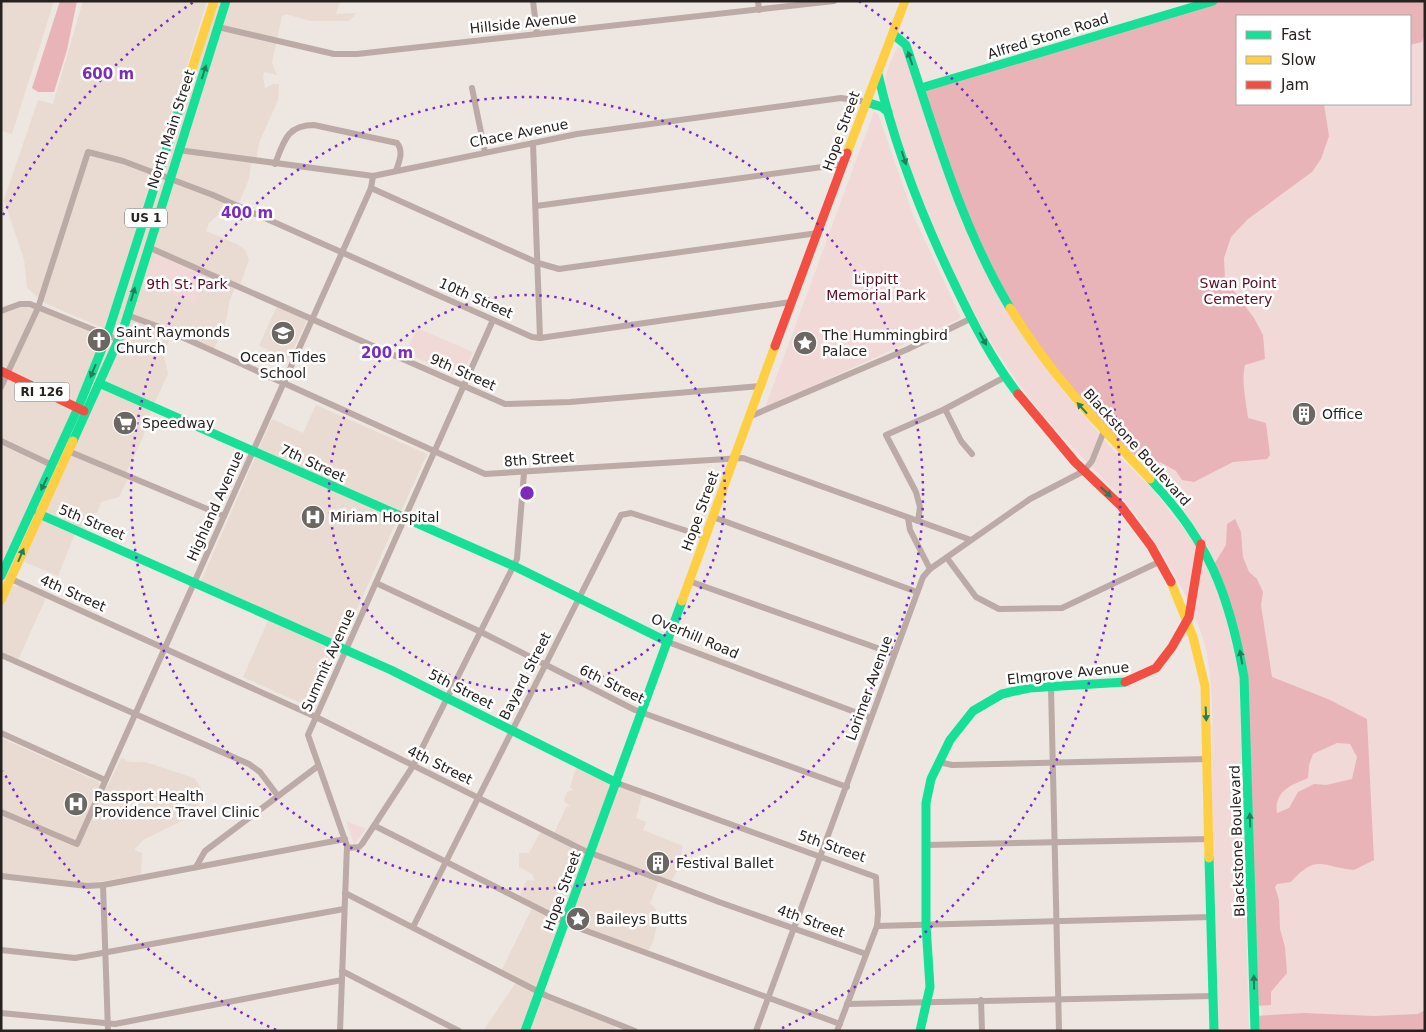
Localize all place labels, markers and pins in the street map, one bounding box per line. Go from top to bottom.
school or university icon: Ocean Tides School [270,320,296,346]
place label: Saint Raymonds Church [116,324,230,356]
church icon: Saint Raymonds Church [86,327,112,353]
place label: The Hummingbird Palace [821,327,948,359]
place icon: The Hummingbird Palace [792,330,818,356]
place label: Ocean Tides School [240,349,326,381]
building icon: Office [1291,401,1317,427]
place label: Office [1322,406,1363,422]
supermarket icon: Speedway [112,410,138,436]
place label: Speedway [142,415,214,431]
centre of rings [518,484,536,502]
hospital icon: Miriam Hospital [300,504,326,530]
place label: Miriam Hospital [330,509,439,525]
place label: Passport Health Providence Travel Clinic [94,788,260,820]
hospital icon: Passport Health Providence Travel Clinic [63,791,89,817]
building icon: Festival Ballet [645,850,671,876]
place label: Festival Ballet [676,855,774,871]
place icon: Baileys Butts [565,906,591,932]
place label: Baileys Butts [596,911,687,927]

